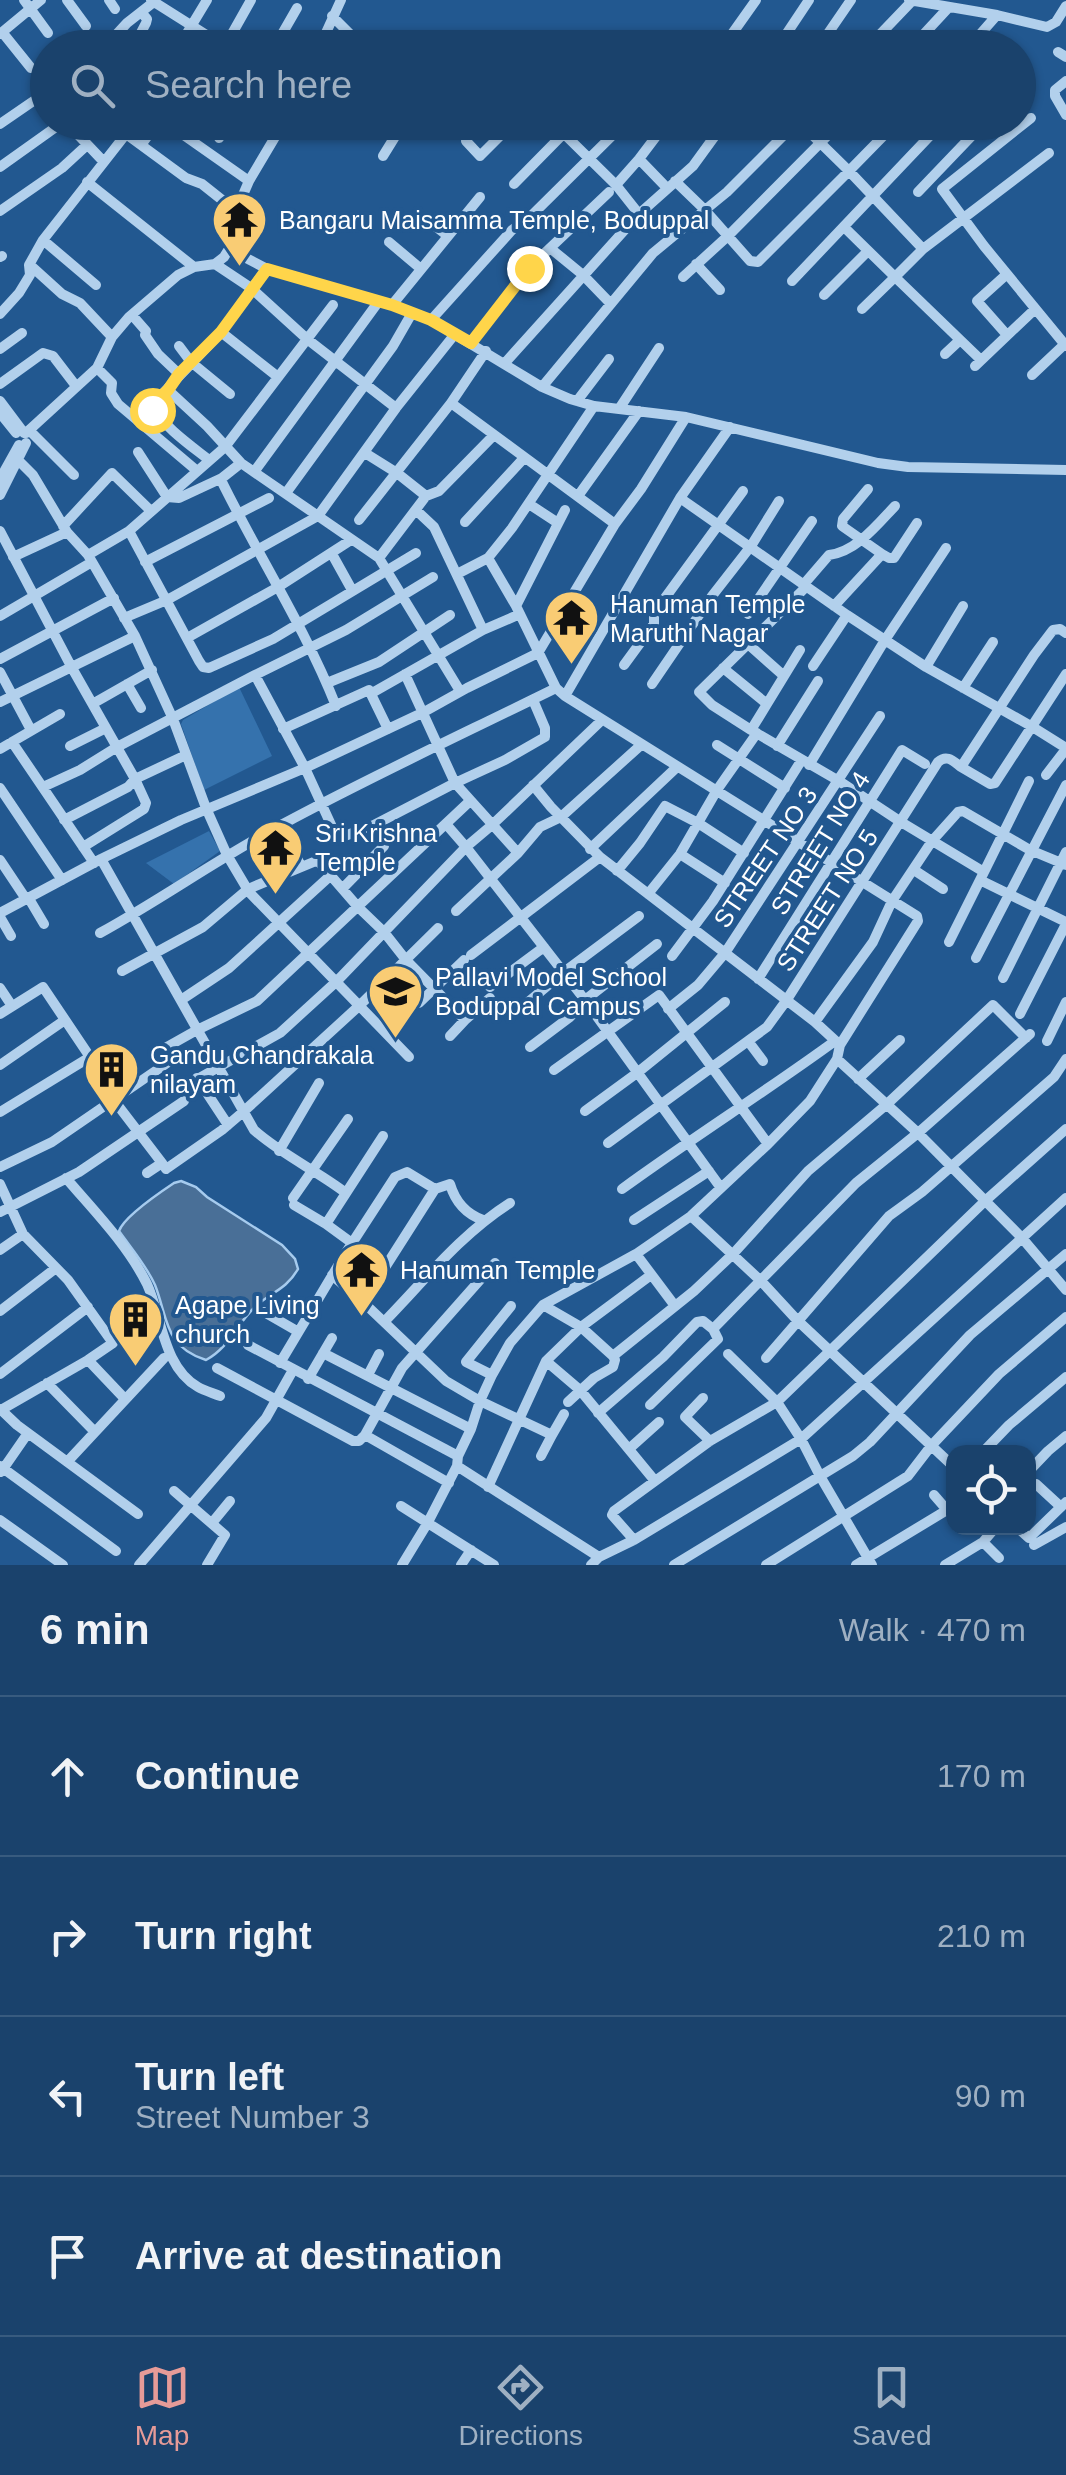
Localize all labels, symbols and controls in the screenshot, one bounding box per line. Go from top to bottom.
search box [30,30,1036,140]
icon: search [65,58,120,113]
text: Search here [145,64,352,106]
temple icon: Bangaru Maisamma Temple, Boduppal [210,190,270,269]
place label: Bangaru Maisamma Temple, Boduppal [279,206,709,234]
route end [507,246,553,292]
route start [130,388,176,434]
temple icon: Hanuman Temple Maruthi Nagar [541,588,601,667]
place label: Hanuman Temple Maruthi Nagar [610,590,805,647]
street label: STREET NO 4 [765,766,875,920]
street label: STREET NO 3 [708,781,822,933]
temple icon: Sri Krishna Temple [246,817,306,896]
place label: Sri Krishna Temple [315,819,437,876]
street label: STREET NO 5 [771,824,883,976]
school or university icon: Pallavi Model School Boduppal Campus [366,961,426,1040]
place label: Pallavi Model School Boduppal Campus [435,963,667,1020]
building icon: Gandu Chandrakala nilayam [81,1039,141,1118]
place label: Gandu Chandrakala nilayam [150,1041,374,1098]
temple icon: Hanuman Temple [331,1240,391,1319]
place label: Hanuman Temple [400,1256,595,1284]
building icon: Agape Living church [106,1289,166,1368]
place label: Agape Living church [175,1291,320,1348]
map controls [946,1445,1036,1535]
button: locate [946,1445,1036,1535]
text: 6 min [40,1606,150,1653]
text: Walk · 470 m [839,1612,1026,1648]
icon: ahead [40,1749,95,1804]
text: Continue [135,1755,300,1797]
text: 170 m [937,1758,1026,1794]
icon: right [40,1909,95,1964]
text: Turn right [135,1915,312,1957]
text: 210 m [937,1918,1026,1954]
text: Turn left [135,2056,284,2098]
icon: left [40,2069,95,2124]
text: 90 m [955,2078,1026,2114]
text: Street Number 3 [135,2099,370,2135]
icon: arrive [40,2229,95,2284]
text: Arrive at destination [135,2235,502,2277]
tab: Map [135,2360,190,2452]
tab: Directions [459,2360,583,2452]
tab: Saved [852,2360,931,2452]

